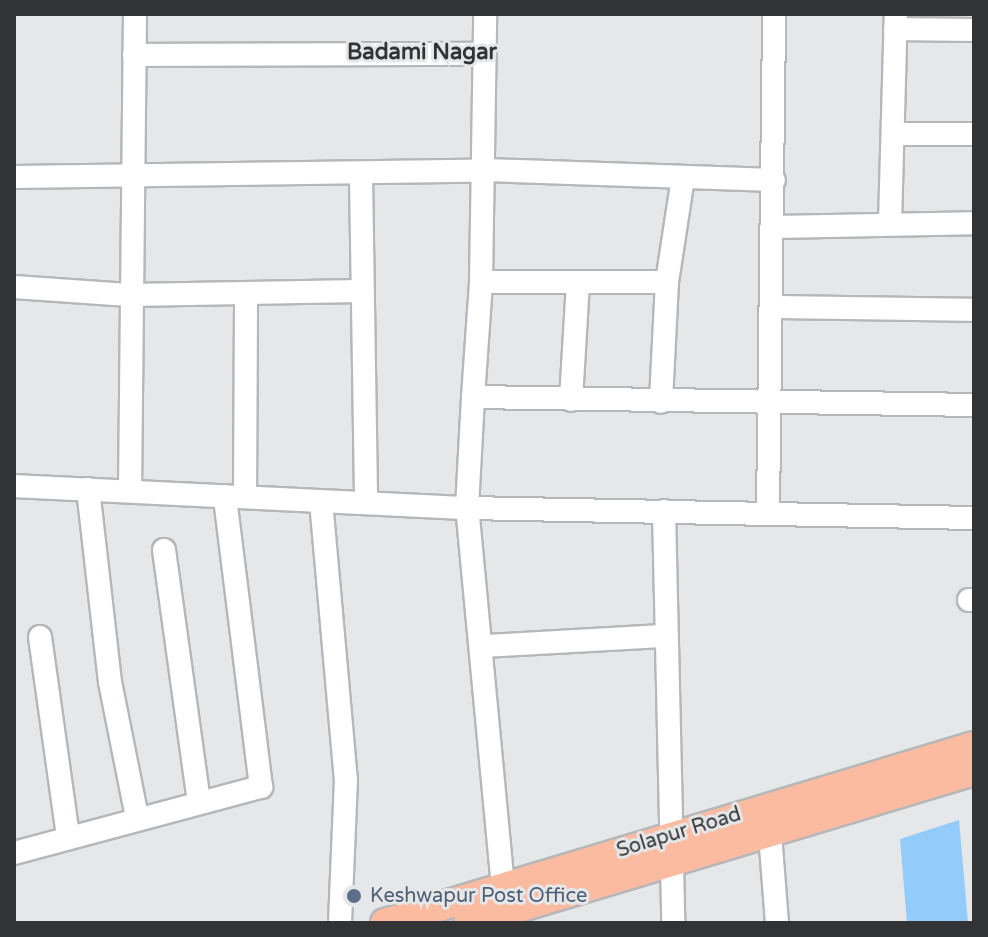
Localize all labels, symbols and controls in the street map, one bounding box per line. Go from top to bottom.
district label: Badami Nagar [347,40,497,66]
street label: Solapur Road [614,803,744,863]
place label: Keshwapur Post Office [370,884,587,908]
marker: Keshwapur Post Office [345,887,363,905]

